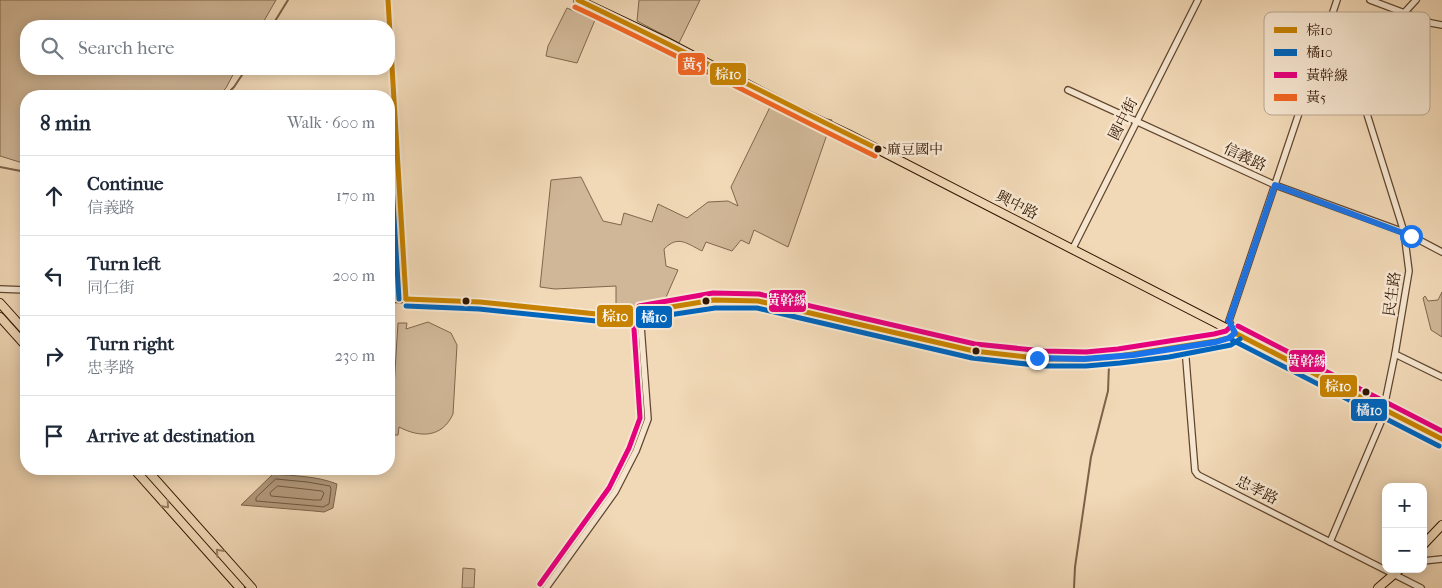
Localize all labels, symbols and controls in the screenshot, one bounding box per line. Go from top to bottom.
legend [1264,12,1430,115]
search box [20,20,395,75]
text: 棕10 [1306,22,1333,39]
icon: search [38,34,66,62]
text: Search here [78,37,174,59]
text: 橘10 [1306,44,1333,61]
line badge: 黃5 [677,52,706,76]
text: 黃5 [682,56,702,73]
line badge: 棕10 [709,62,747,86]
text: 棕10 [715,66,742,83]
text: 黃幹線 [1306,67,1348,84]
text: 黃5 [1306,89,1326,106]
street label: 國中街 [1105,95,1141,143]
text: 8 min [40,111,91,135]
text: Walk · 600 m [287,113,375,132]
street label: 信義路 [1221,139,1269,175]
place label: 麻豆國中 [887,141,943,158]
marker: 麻豆國中 [873,144,883,154]
text: Continue [87,173,163,195]
icon: ahead [40,182,68,210]
text: 170 m [336,186,375,205]
street label: 興中路 [993,187,1041,223]
text: 信義路 [87,198,135,217]
route start [1400,225,1423,248]
text: Turn left [87,253,161,275]
icon: left [40,262,68,290]
text: 200 m [332,266,375,285]
street label: 民生路 [1380,270,1404,318]
text: 同仁街 [87,278,135,297]
line badge: 黃幹線 [768,289,807,313]
text: 黃幹線 [766,292,808,309]
unlabelled marker [461,296,471,306]
unlabelled marker [701,296,711,306]
line badge: 棕10 [596,304,634,328]
line badge: 橘10 [635,305,673,329]
text: 棕10 [602,308,629,325]
text: 橘10 [641,309,668,326]
text: Turn right [87,333,174,355]
icon: right [40,342,68,370]
text: 230 m [335,346,375,365]
unlabelled marker [971,346,981,356]
route end [1026,347,1049,370]
line badge: 黃幹線 [1288,349,1326,373]
text: 黃幹線 [1286,353,1328,370]
text: 忠孝路 [87,358,135,377]
line badge: 棕10 [1319,374,1358,398]
text: 棕10 [1325,378,1352,395]
unlabelled marker [1361,387,1371,397]
line badge: 橘10 [1350,398,1388,422]
text: 橘10 [1356,402,1383,419]
icon: arrive [40,422,68,450]
text: Arrive at destination [87,425,255,447]
street label: 忠孝路 [1233,472,1281,508]
map controls [1382,483,1427,573]
button: + [1382,483,1427,528]
one-way arrow [161,500,170,509]
button: − [1382,528,1427,573]
one-way arrow [216,548,225,557]

